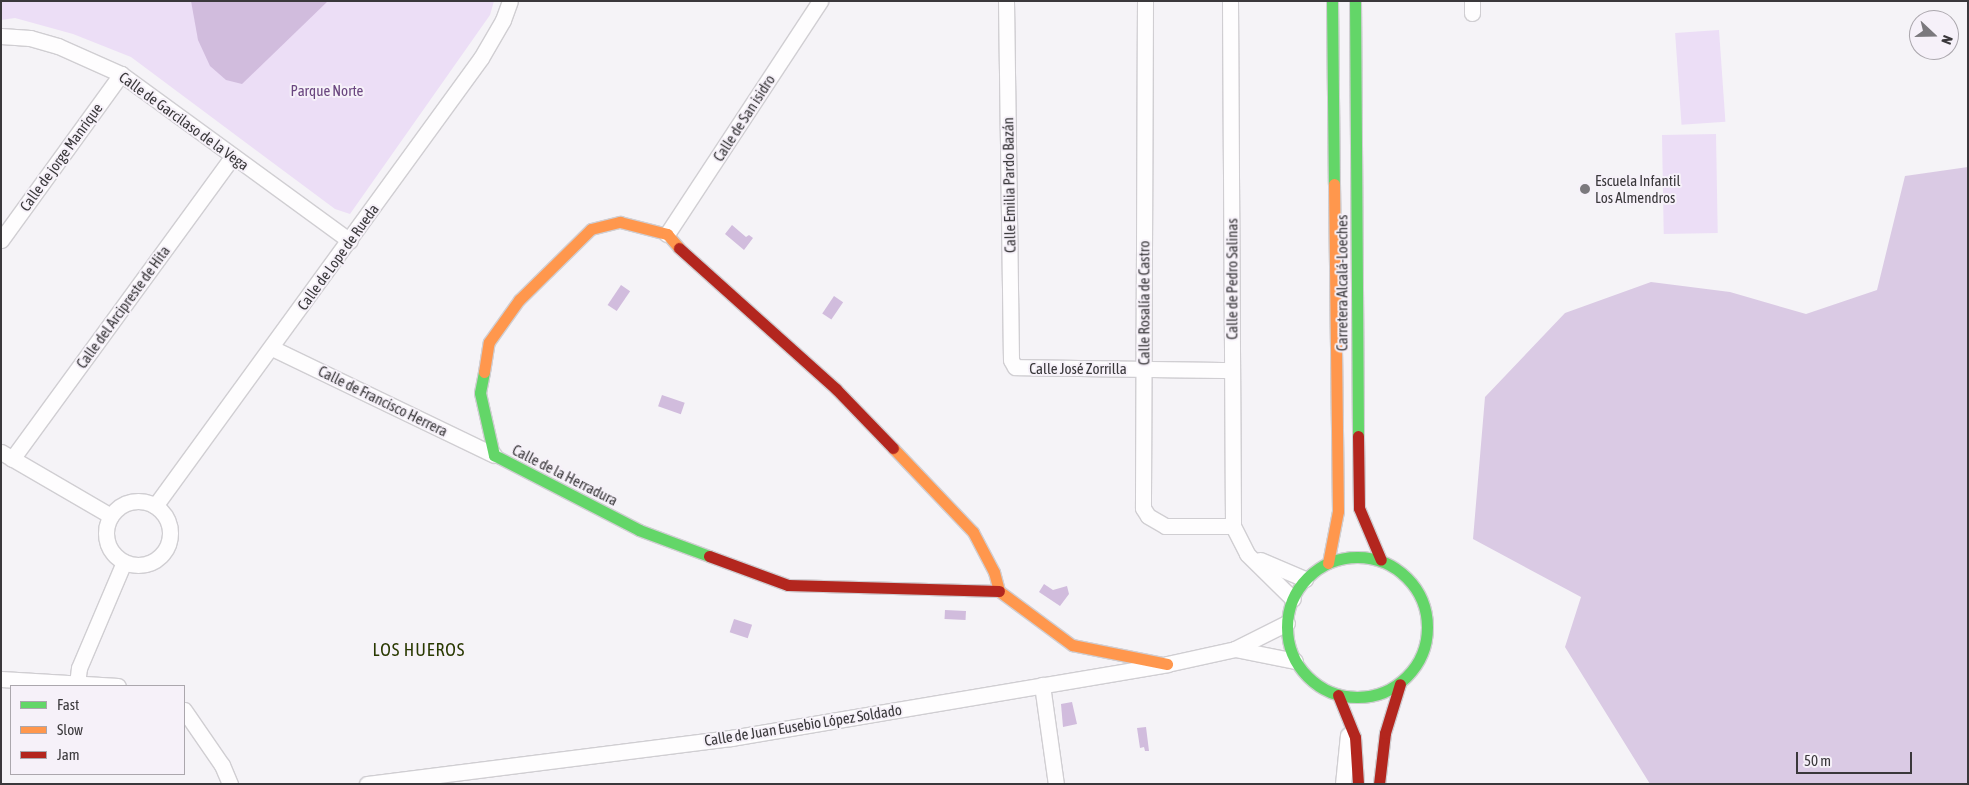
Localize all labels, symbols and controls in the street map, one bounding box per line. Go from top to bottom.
north arrow [1909,10,1959,60]
text: N [1938,33,1956,47]
street label: Calle de Garcilaso de la Vega [116,68,252,174]
street label: Calle de San isidro [709,71,779,165]
park label: Parque Norte [291,82,363,100]
street label: Calle de jorge Manrique [16,99,106,215]
street label: Calle Emilia Pardo Bazán [999,117,1019,253]
place label: Escuela Infantil Los Almendros [1595,171,1681,206]
marker: Escuela Infantil Los Almendros [1579,183,1591,195]
street label: Calle de Lope de Rueda [293,200,383,314]
street label: Carretera Alcalá-Loeches [1333,215,1351,351]
street label: Calle de Pedro Salinas [1223,218,1241,340]
street label: Calle Rosalía de Castro [1135,241,1153,365]
street label: Calle del Arcipreste de Hita [72,242,174,372]
street label: Calle José Zorrilla [1029,360,1127,378]
street label: Calle de Francisco Herrera [315,362,451,440]
street label: Calle de la Herradura [509,441,621,509]
district label: LOS HUEROS [371,639,467,661]
legend [10,685,185,775]
text: Fast [57,696,79,713]
street label: Calle de Juan Eusebio López Soldado [703,700,903,750]
text: Slow [57,721,83,738]
scale bar [1799,742,1915,774]
text: Jam [57,746,80,763]
text: 50 m [1804,752,1831,769]

